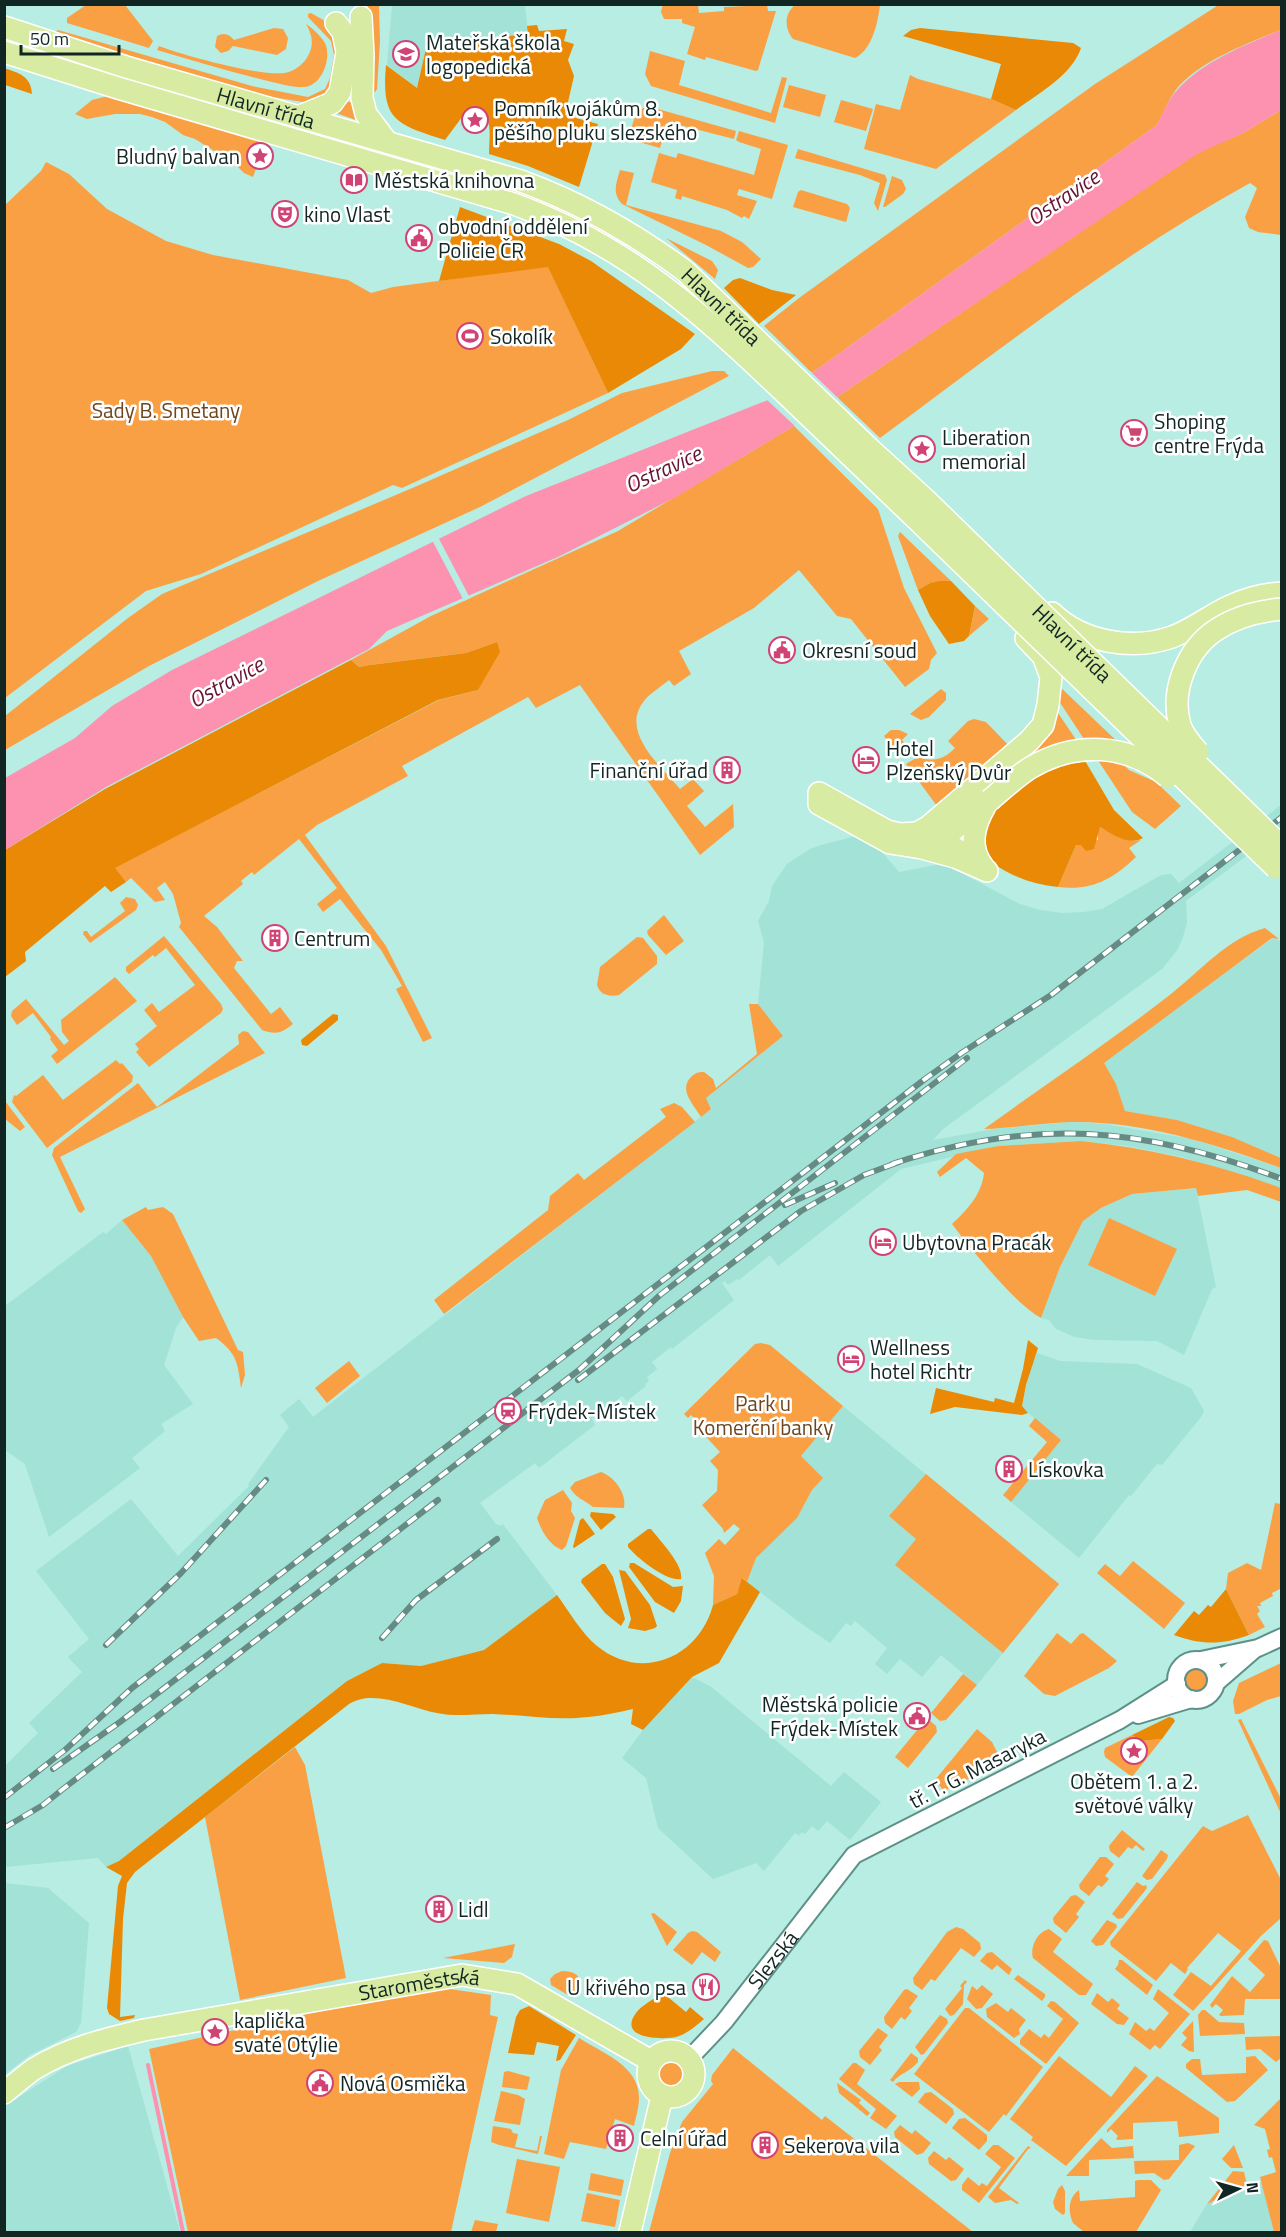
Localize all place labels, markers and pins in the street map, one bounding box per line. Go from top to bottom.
place label: Mateřská škola logopedická [426,26,561,82]
school or university icon: Mateřská škola logopedická [391,39,421,69]
place label: Pomník vojákům 8. pěšího pluku slezského [494,92,697,148]
place icon: Pomník vojákům 8. pěšího pluku slezského [460,105,490,135]
place label: Bludný balvan [116,140,240,172]
place icon: Bludný balvan [245,141,275,171]
place label: Městská knihovna [374,164,535,196]
library icon: Městská knihovna [339,165,369,195]
place label: kino Vlast [304,198,391,230]
theatre icon: kino Vlast [270,199,300,229]
place label: obvodní oddělení Policie ČR [438,210,589,266]
public building icon: obvodní oddělení Policie ČR [404,223,434,253]
place label: Sokolík [490,320,553,352]
sports icon: Sokolík [455,321,485,351]
place label: Shoping centre Frýda [1154,405,1264,461]
supermarket icon: Shoping centre Frýda [1119,418,1149,448]
place label: Liberation memorial [942,421,1030,477]
place icon: Liberation memorial [907,434,937,464]
place label: Okresní soud [802,634,917,666]
public building icon: Okresní soud [767,635,797,665]
place label: Hotel Plzeňský Dvůr [886,732,1011,788]
hotel icon: Hotel Plzeňský Dvůr [851,745,881,775]
place label: Finanční úřad [590,754,708,786]
building icon: Finanční úřad [712,755,742,785]
place label: Centrum [294,922,370,954]
building icon: Centrum [260,923,290,953]
place label: Ubytovna Pracák [902,1226,1051,1258]
hotel icon: Ubytovna Pracák [868,1227,898,1257]
place label: Wellness hotel Richtr [870,1331,972,1387]
hotel icon: Wellness hotel Richtr [836,1344,866,1374]
place label: Frýdek-Místek [528,1395,656,1427]
station icon: Frýdek-Místek [493,1396,523,1426]
place label: Lískovka [1028,1453,1104,1485]
building icon: Lískovka [994,1454,1024,1484]
place label: Městská policie Frýdek-Místek [762,1688,898,1744]
public building icon: Městská policie Frýdek-Místek [902,1701,932,1731]
place icon: Obětem 1. a 2. světové války [1119,1736,1149,1766]
place label: Obětem 1. a 2. světové války [1070,1765,1198,1821]
place label: Lidl [458,1893,489,1925]
building icon: Lidl [424,1894,454,1924]
place label: U křivého psa [567,1971,686,2003]
restaurant icon: U křivého psa [691,1972,721,2002]
place label: kaplička svaté Otýlie [234,2004,338,2060]
place icon: kaplička svaté Otýlie [200,2017,230,2047]
place label: Nová Osmička [340,2067,466,2099]
public building icon: Nová Osmička [305,2068,335,2098]
place label: Celní úřad [640,2122,727,2154]
building icon: Celní úřad [605,2123,635,2153]
place label: Sekerova vila [784,2129,900,2161]
building icon: Sekerova vila [750,2130,780,2160]

